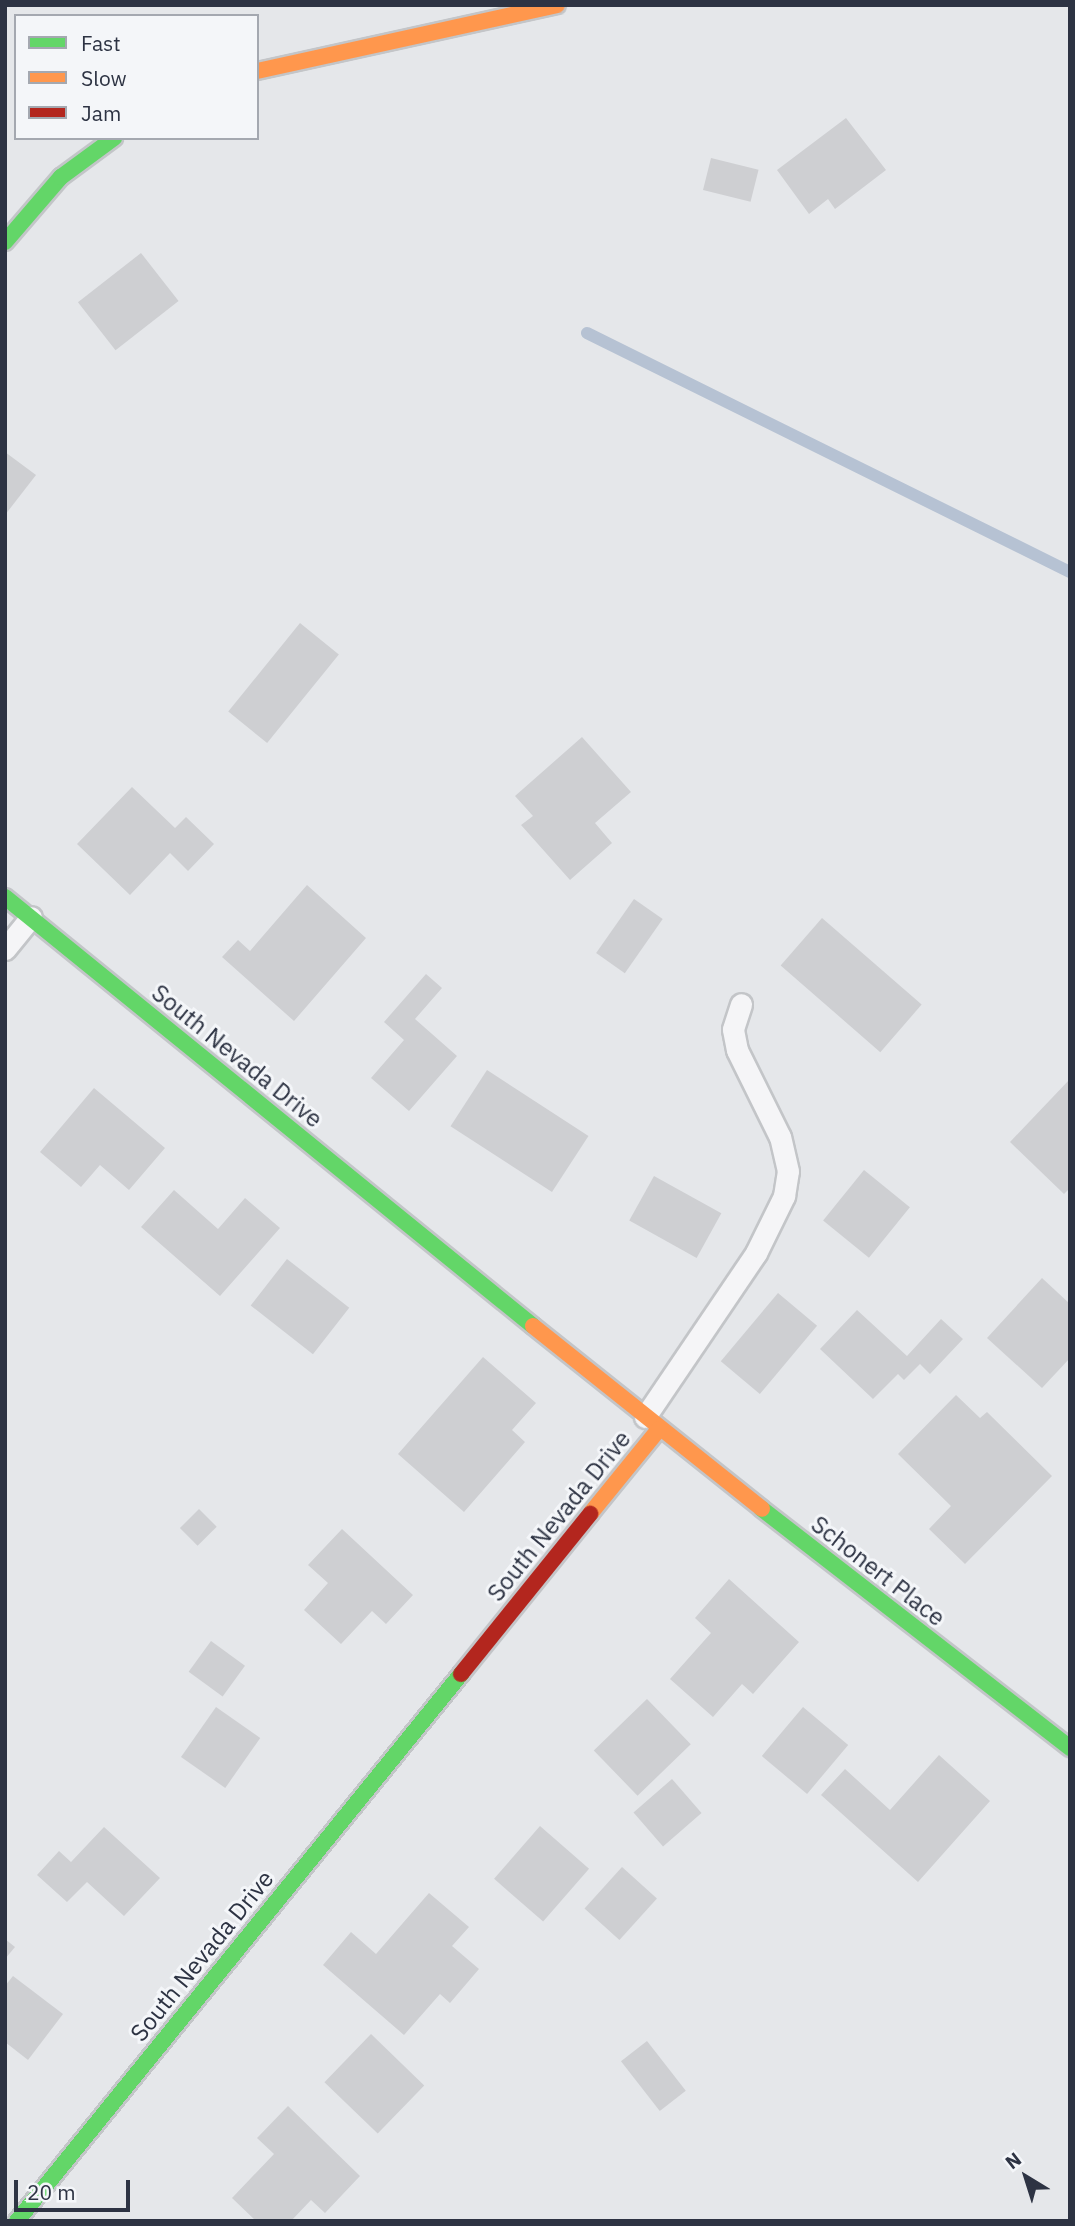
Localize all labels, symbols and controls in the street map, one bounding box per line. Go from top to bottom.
legend [14,14,259,140]
text: Fast [81,29,121,57]
text: Slow [81,64,127,92]
text: Jam [81,99,121,127]
street label: South Nevada Drive [146,978,328,1134]
street label: South Nevada Drive [481,1425,637,1607]
street label: Schonert Place [805,1510,951,1632]
street label: South Nevada Drive [124,1865,280,2047]
north arrow [991,2142,1061,2212]
text: N [1000,2147,1026,2174]
scale bar [18,2166,133,2210]
text: 20 m [27,2178,76,2206]

